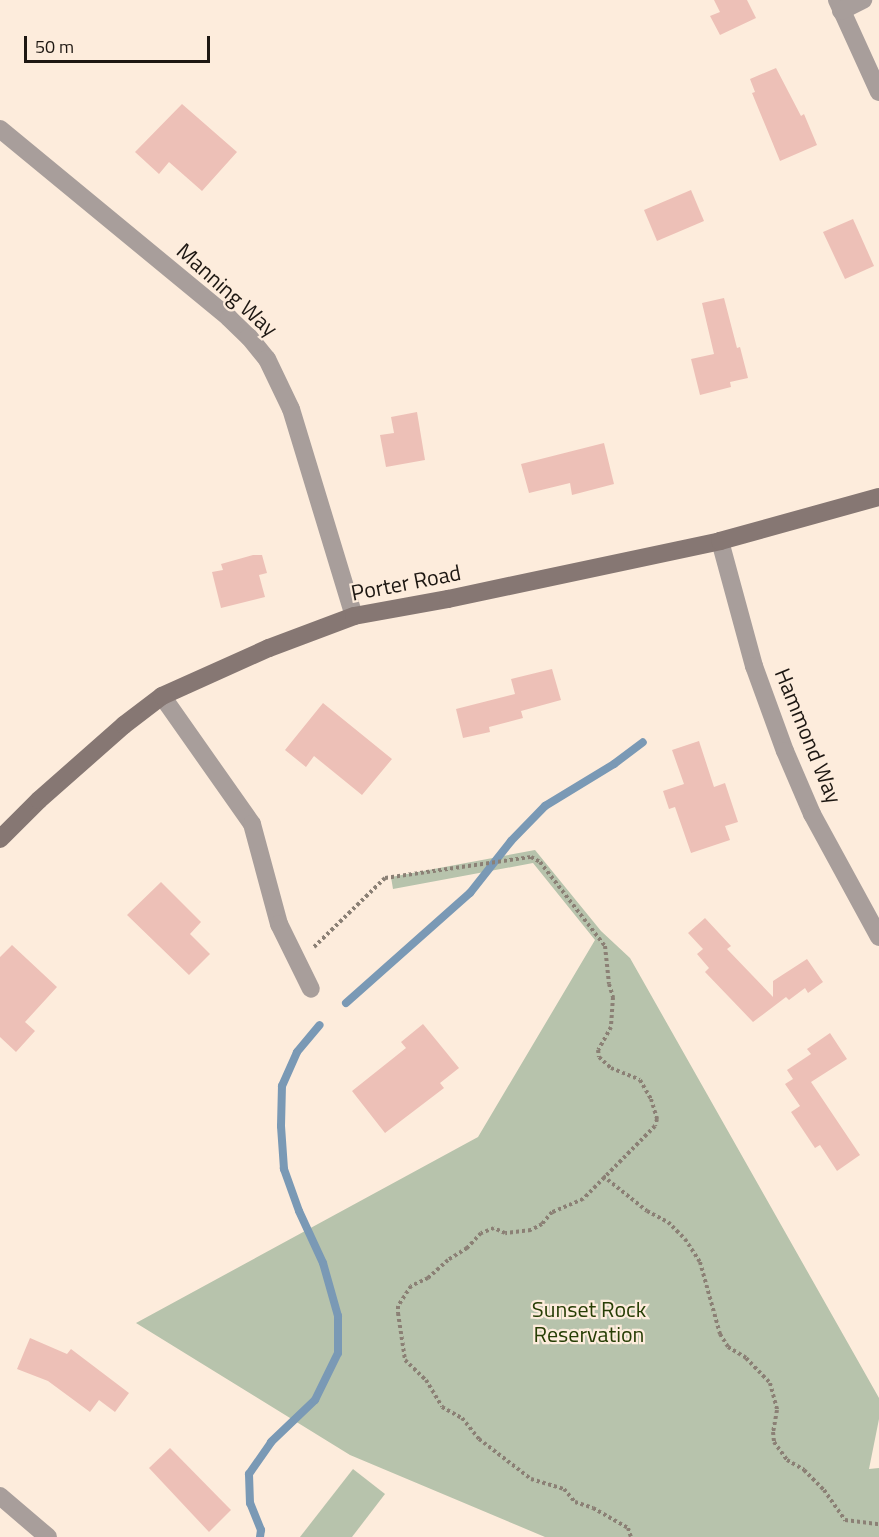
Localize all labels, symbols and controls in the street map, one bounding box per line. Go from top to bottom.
scale bar [27,24,213,62]
text: 50 m [35,33,74,60]
street label: Manning Way [171,238,283,342]
street label: Porter Road [349,559,463,607]
street label: Hammond Way [769,665,847,807]
park label: Sunset Rock Reservation [532,1296,646,1348]

